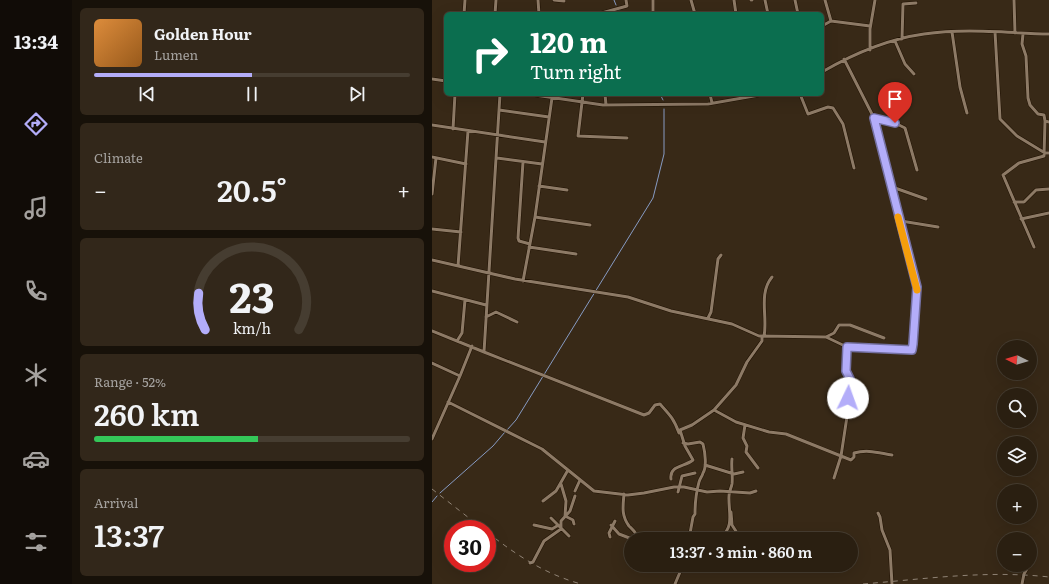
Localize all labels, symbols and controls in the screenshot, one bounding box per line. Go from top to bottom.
text: 120 m [530,20,607,62]
text: Golden Hour [154,22,252,45]
text: 13:34 [14,28,58,55]
icon: right [464,28,516,80]
text: Lumen [154,45,198,64]
text: Turn right [530,58,621,85]
pin [878,82,912,123]
icon: previous [136,83,158,105]
icon: pause [241,83,263,105]
icon: next [346,83,368,105]
icon: arrive [884,88,906,110]
icon: directions [22,110,50,138]
text: Climate [94,148,143,167]
text: 20.5° [217,167,287,211]
text: − [94,173,107,206]
text: + [397,173,410,206]
icon: music [22,194,50,222]
text: 23 [229,264,275,326]
icon: phone [22,277,50,305]
text: km/h [233,317,272,338]
north arrow [997,340,1037,380]
map controls [997,340,1037,572]
icon: climate [22,361,50,389]
text: Range · 52% [94,372,166,391]
position arrow [827,377,869,419]
button: search [997,388,1037,428]
text: 260 km [94,391,200,435]
button: layers [997,436,1037,476]
icon: car [22,445,50,473]
button: + [997,484,1037,524]
text: Arrival [94,493,138,512]
text: 13:37 [94,512,164,556]
speed limit sign: 30 [444,520,496,572]
icon: filters [22,528,50,556]
button: − [997,532,1037,572]
text: 13:37 · 3 min · 860 m [670,540,812,563]

